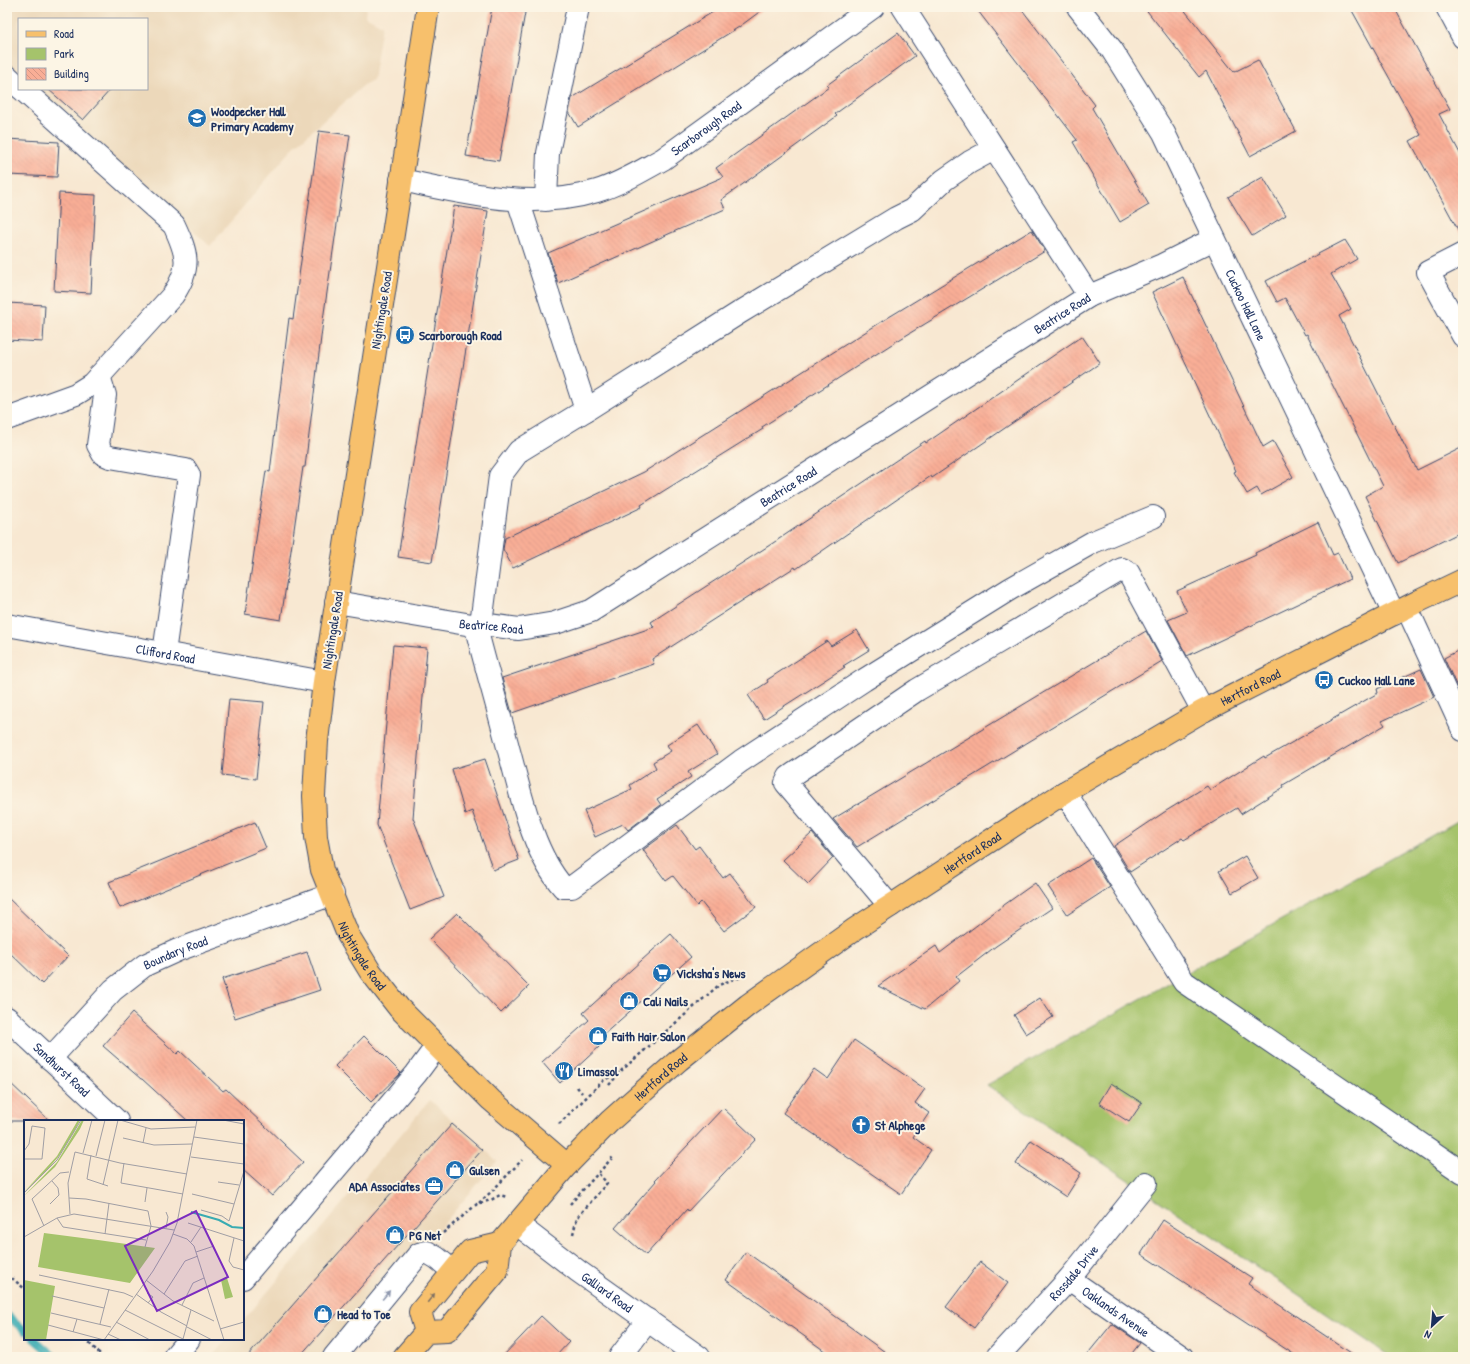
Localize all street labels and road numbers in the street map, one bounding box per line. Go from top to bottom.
street label: Scarborough Road [667,96,745,160]
street label: Cuckoo Hall Lane [1221,266,1271,343]
street label: Nightingale Road [366,270,396,350]
street label: Beatrice Road [1030,288,1094,338]
street label: Beatrice Road [756,462,820,511]
street label: Nightingale Road [317,590,347,670]
street label: Beatrice Road [458,614,524,638]
street label: Clifford Road [134,639,197,668]
street label: Hertford Road [1217,664,1283,710]
street label: Hertford Road [940,827,1004,878]
street label: Nightingale Road [334,918,391,994]
street label: Boundary Road [140,931,210,974]
street label: Sandhurst Road [29,1038,94,1100]
street label: Hertford Road [630,1048,691,1105]
street label: Rossdale Drive [1045,1241,1102,1304]
street label: Galliard Road [578,1267,637,1316]
street label: Oaklands Avenue [1079,1282,1153,1341]

